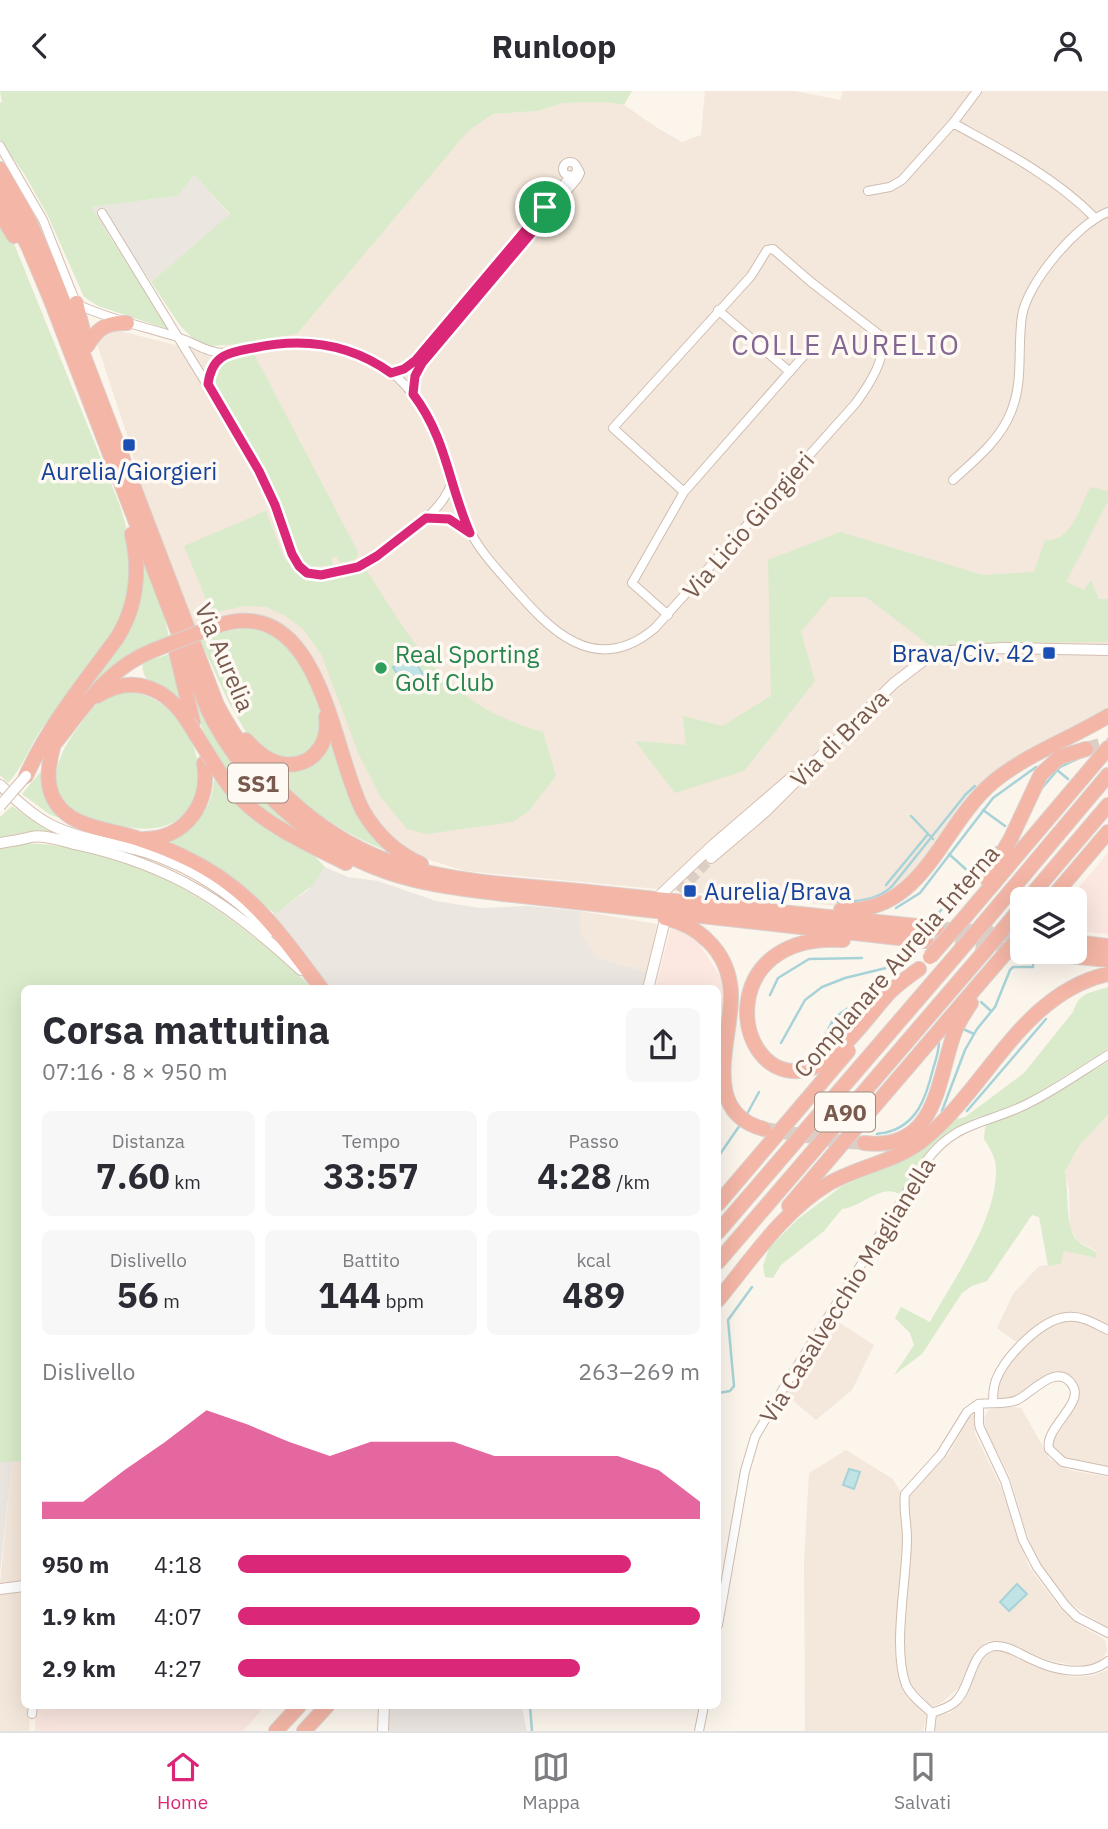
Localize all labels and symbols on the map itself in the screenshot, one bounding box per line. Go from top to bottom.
pin [515,177,575,237]
district label: COLLE AURELIO [731,326,961,363]
marker: Aurelia/Giorgieri [121,437,137,453]
street label: Via Licio Giorgieri [675,445,821,605]
place label: Aurelia/Giorgieri [41,455,217,487]
street label: Via Aurelia [188,598,262,716]
place label: Brava/Civ. 42 [892,637,1035,669]
place label: Real Sporting Golf Club [395,638,539,698]
marker: Brava/Civ. 42 [1041,645,1057,661]
marker: Real Sporting Golf Club [373,660,389,676]
street label: Via di Brava [783,682,895,794]
road number: SS1 [228,763,288,803]
street label: Complanare Aurelia Interna [786,838,1006,1084]
place label: Aurelia/Brava [704,875,851,907]
marker: Aurelia/Brava [682,883,698,899]
road number: A90 [815,1093,875,1131]
street label: Via Casalvecchio Maglianella [752,1151,942,1429]

